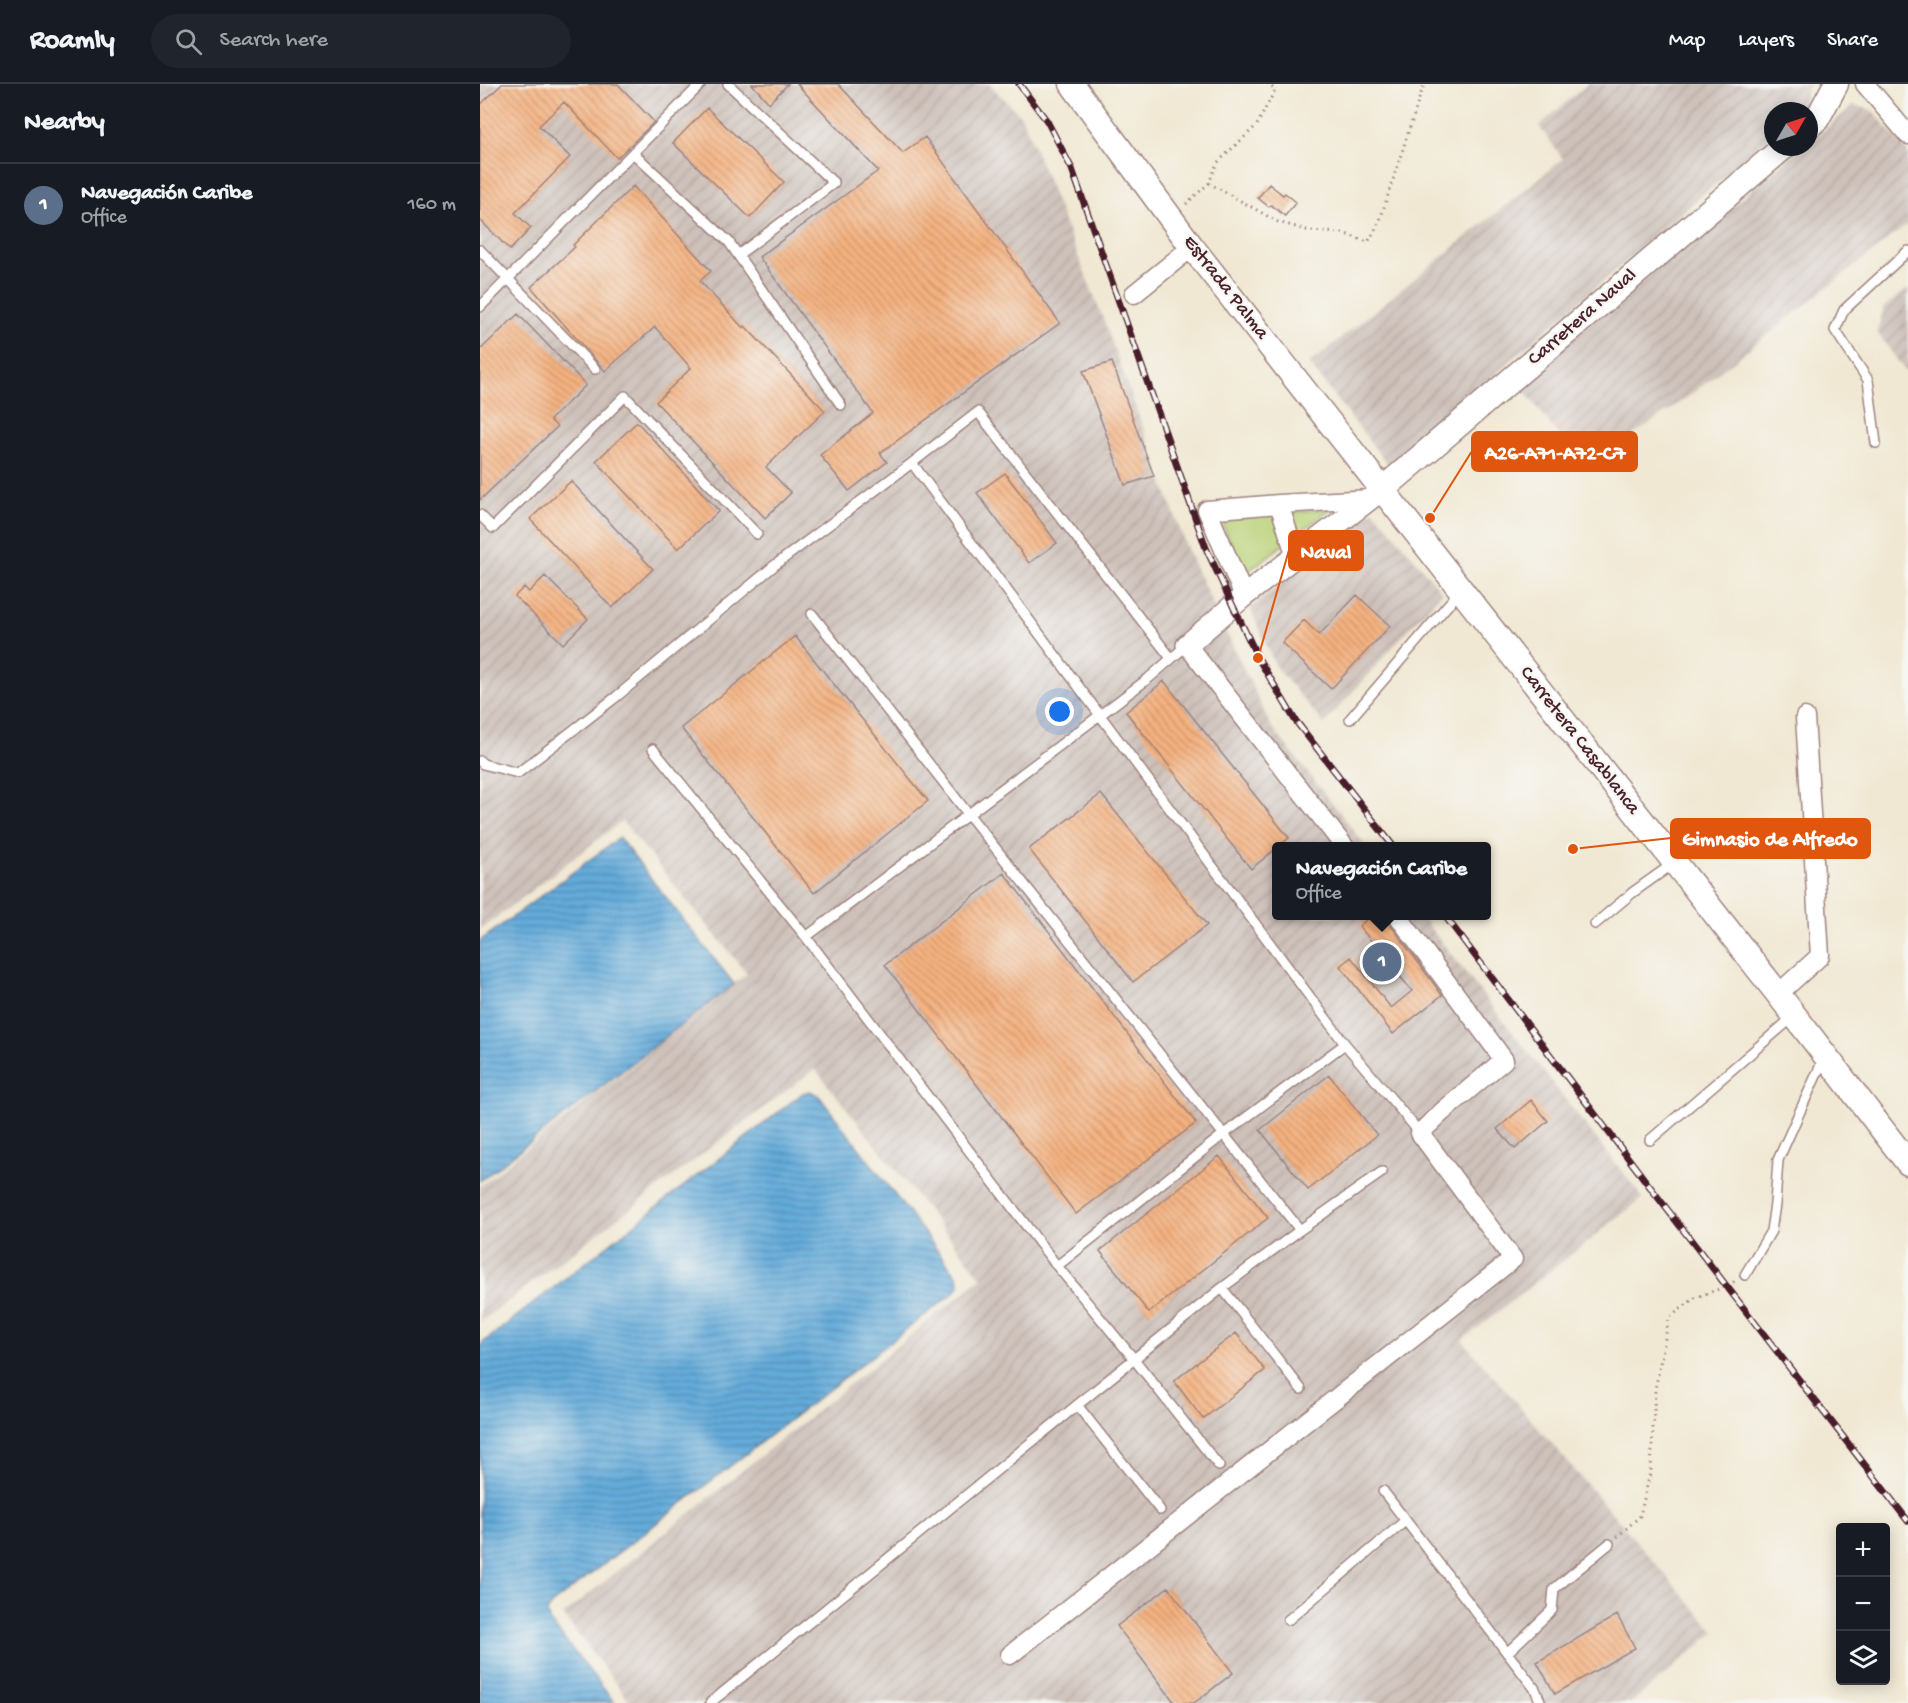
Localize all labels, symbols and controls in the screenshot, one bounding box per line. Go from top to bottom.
search box [151,14,571,68]
text: Roamly [30,25,115,58]
icon: search [172,25,205,58]
text: Search here [220,28,328,54]
text: Map [1669,29,1705,54]
text: Layers [1738,29,1794,54]
text: Share [1827,29,1878,54]
north arrow [1764,102,1818,156]
text: Nearby [24,108,105,139]
text: Navegación Caribe [81,181,252,207]
text: 1 [39,194,48,217]
text: 160 m [407,194,456,217]
text: Office [81,207,127,230]
street label: Estrada Palma [1177,231,1273,345]
street label: Carretera Naval [1524,265,1642,371]
callout: A26-A71-A72-C7 [1472,432,1637,471]
text: A26-A71-A72-C7 [1484,443,1626,468]
callout: Naval [1289,531,1363,570]
text: Naval [1301,542,1352,567]
street label: Carretera Casablanca [1514,662,1645,820]
your location [1045,697,1074,726]
callout: Gimnasio de Alfredo [1671,819,1870,858]
text: Gimnasio de Alfredo [1682,829,1858,854]
popup [1272,842,1491,920]
text: Navegación Caribe [1296,857,1467,883]
text: Office [1296,883,1342,906]
pin: 1 [1362,940,1402,984]
map controls [1836,1523,1890,1685]
button: + [1836,1523,1890,1577]
button: − [1836,1577,1890,1631]
button: layers [1836,1631,1890,1685]

